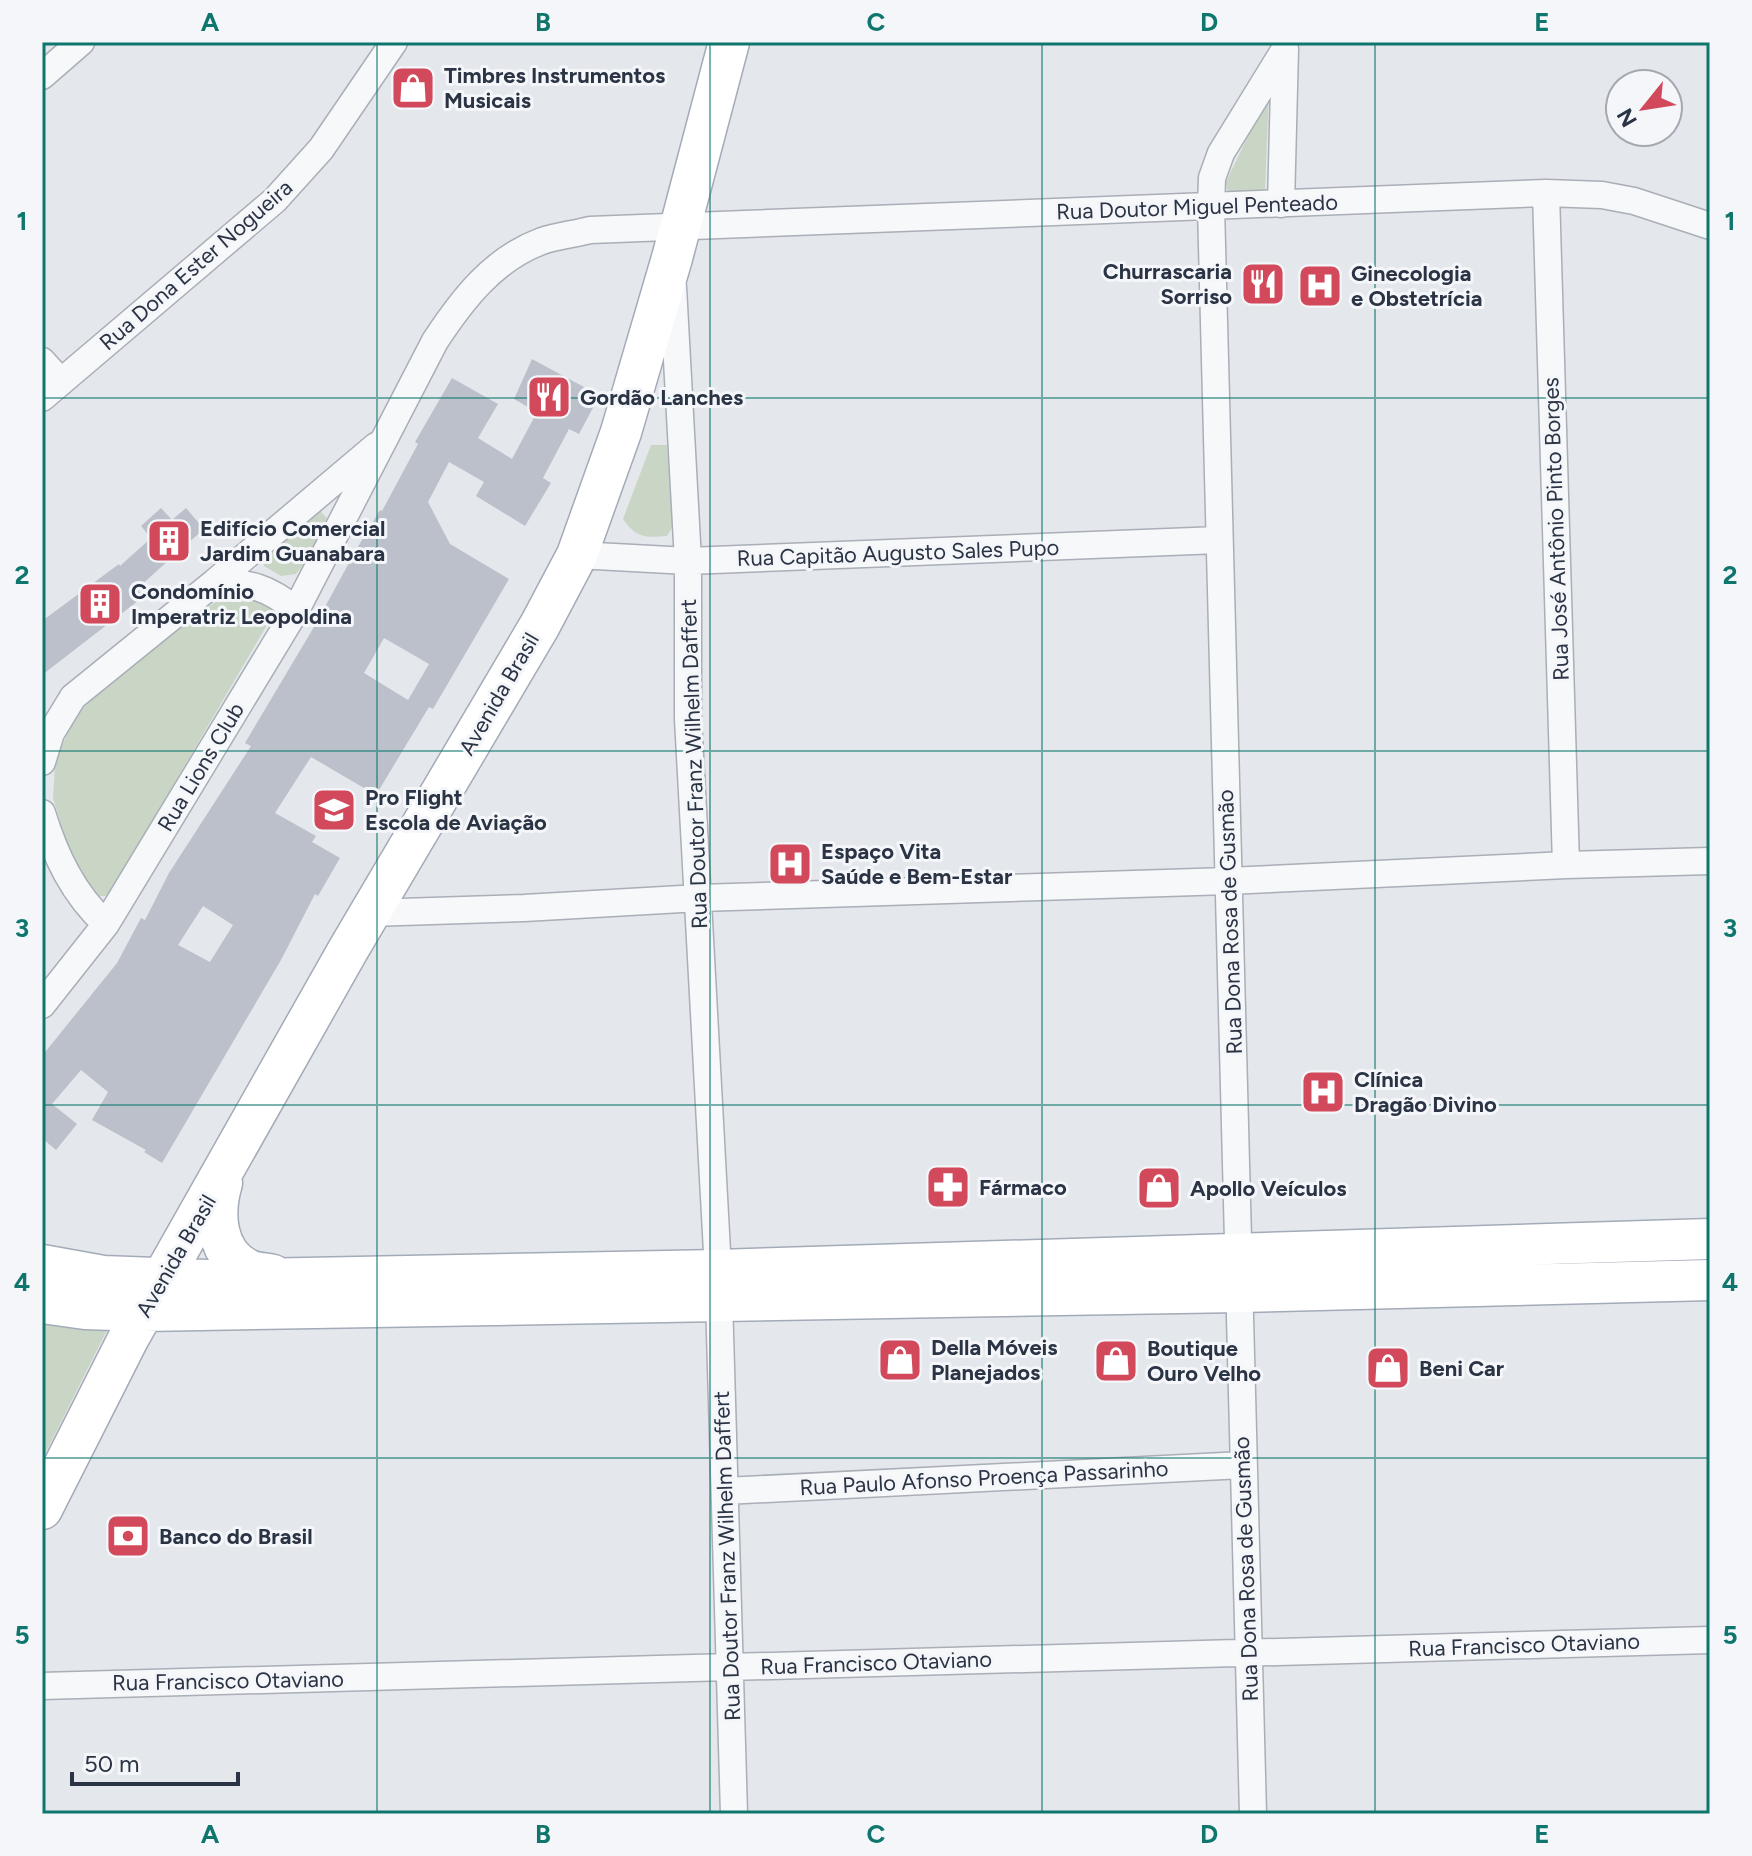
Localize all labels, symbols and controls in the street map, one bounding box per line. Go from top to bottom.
text: A [201,6,220,38]
text: B [535,6,551,38]
text: C [867,6,886,38]
text: D [1200,6,1218,38]
text: E [1534,6,1550,38]
place label: Timbres Instrumentos Musicais [444,62,665,114]
shop icon: Timbres Instrumentos Musicais [389,64,437,112]
north arrow [1604,68,1684,148]
text: N [1611,104,1643,132]
street label: Rua Dona Ester Nogueira [94,174,298,356]
street label: Rua Doutor Miguel Penteado [1056,189,1338,225]
text: 1 [17,205,27,237]
text: 1 [1725,205,1735,237]
place label: Churrascaria Sorriso [1103,258,1232,310]
restaurant icon: Churrascaria Sorriso [1239,260,1287,308]
place label: Ginecologia e Obstetrícia [1351,260,1482,312]
hospital icon: Ginecologia e Obstetrícia [1296,262,1344,310]
restaurant icon: Gordão Lanches [525,373,573,421]
street label: Rua José Antônio Pinto Borges [1537,377,1575,681]
place label: Gordão Lanches [580,384,743,411]
place label: Edifício Comercial Jardim Guanabara [200,515,385,567]
building icon: Edifício Comercial Jardim Guanabara [145,517,193,565]
street label: Rua Capitão Augusto Sales Pupo [736,534,1060,572]
text: 2 [14,559,30,591]
text: 2 [1722,559,1738,591]
place label: Condomínio Imperatriz Leopoldina [131,578,352,630]
building icon: Condomínio Imperatriz Leopoldina [76,580,124,628]
street label: Rua Doutor Franz Wilhelm Daffert [675,598,713,930]
street label: Avenida Brasil [453,628,545,760]
street label: Rua Lions Club [152,698,250,836]
place label: Pro Flight Escola de Aviação [365,784,547,836]
school or university icon: Pro Flight Escola de Aviação [310,786,358,834]
street label: Rua Dona Rosa de Gusmão [1212,789,1248,1055]
place label: Espaço Vita Saúde e Bem-Estar [821,838,1013,890]
hospital icon: Espaço Vita Saúde e Bem-Estar [766,840,814,888]
text: 3 [15,912,29,944]
text: 3 [1723,912,1737,944]
place label: Clínica Dragão Divino [1354,1066,1497,1118]
hospital icon: Clínica Dragão Divino [1299,1068,1347,1116]
pharmacy icon: Fármaco [924,1163,972,1211]
shop icon: Apollo Veículos [1135,1164,1183,1212]
place label: Fármaco [979,1174,1067,1201]
place label: Apollo Veículos [1190,1175,1346,1202]
street label: Avenida Brasil [130,1190,222,1322]
text: 4 [14,1266,30,1298]
text: 4 [1722,1266,1738,1298]
place label: Della Móveis Planejados [931,1334,1058,1386]
place label: Boutique Ouro Velho [1147,1335,1261,1387]
shop icon: Della Móveis Planejados [876,1336,924,1384]
shop icon: Boutique Ouro Velho [1092,1337,1140,1385]
shop icon: Beni Car [1364,1344,1412,1392]
place label: Beni Car [1419,1355,1505,1382]
street label: Rua Doutor Franz Wilhelm Daffert [708,1390,746,1722]
street label: Rua Dona Rosa de Gusmão [1228,1436,1264,1702]
street label: Rua Paulo Afonso Proença Passarinho [799,1455,1169,1501]
bank icon: Banco do Brasil [104,1512,152,1560]
place label: Banco do Brasil [159,1523,313,1550]
text: 5 [14,1619,30,1651]
text: 5 [1722,1619,1738,1651]
street label: Rua Francisco Otaviano [1408,1627,1640,1663]
street label: Rua Francisco Otaviano [760,1645,992,1681]
street label: Rua Francisco Otaviano [112,1665,344,1697]
scale bar [72,1736,238,1786]
text: 50 m [84,1749,140,1778]
text: A [201,1818,220,1850]
text: B [535,1818,551,1850]
text: C [867,1818,886,1850]
text: D [1200,1818,1218,1850]
text: E [1534,1818,1550,1850]

